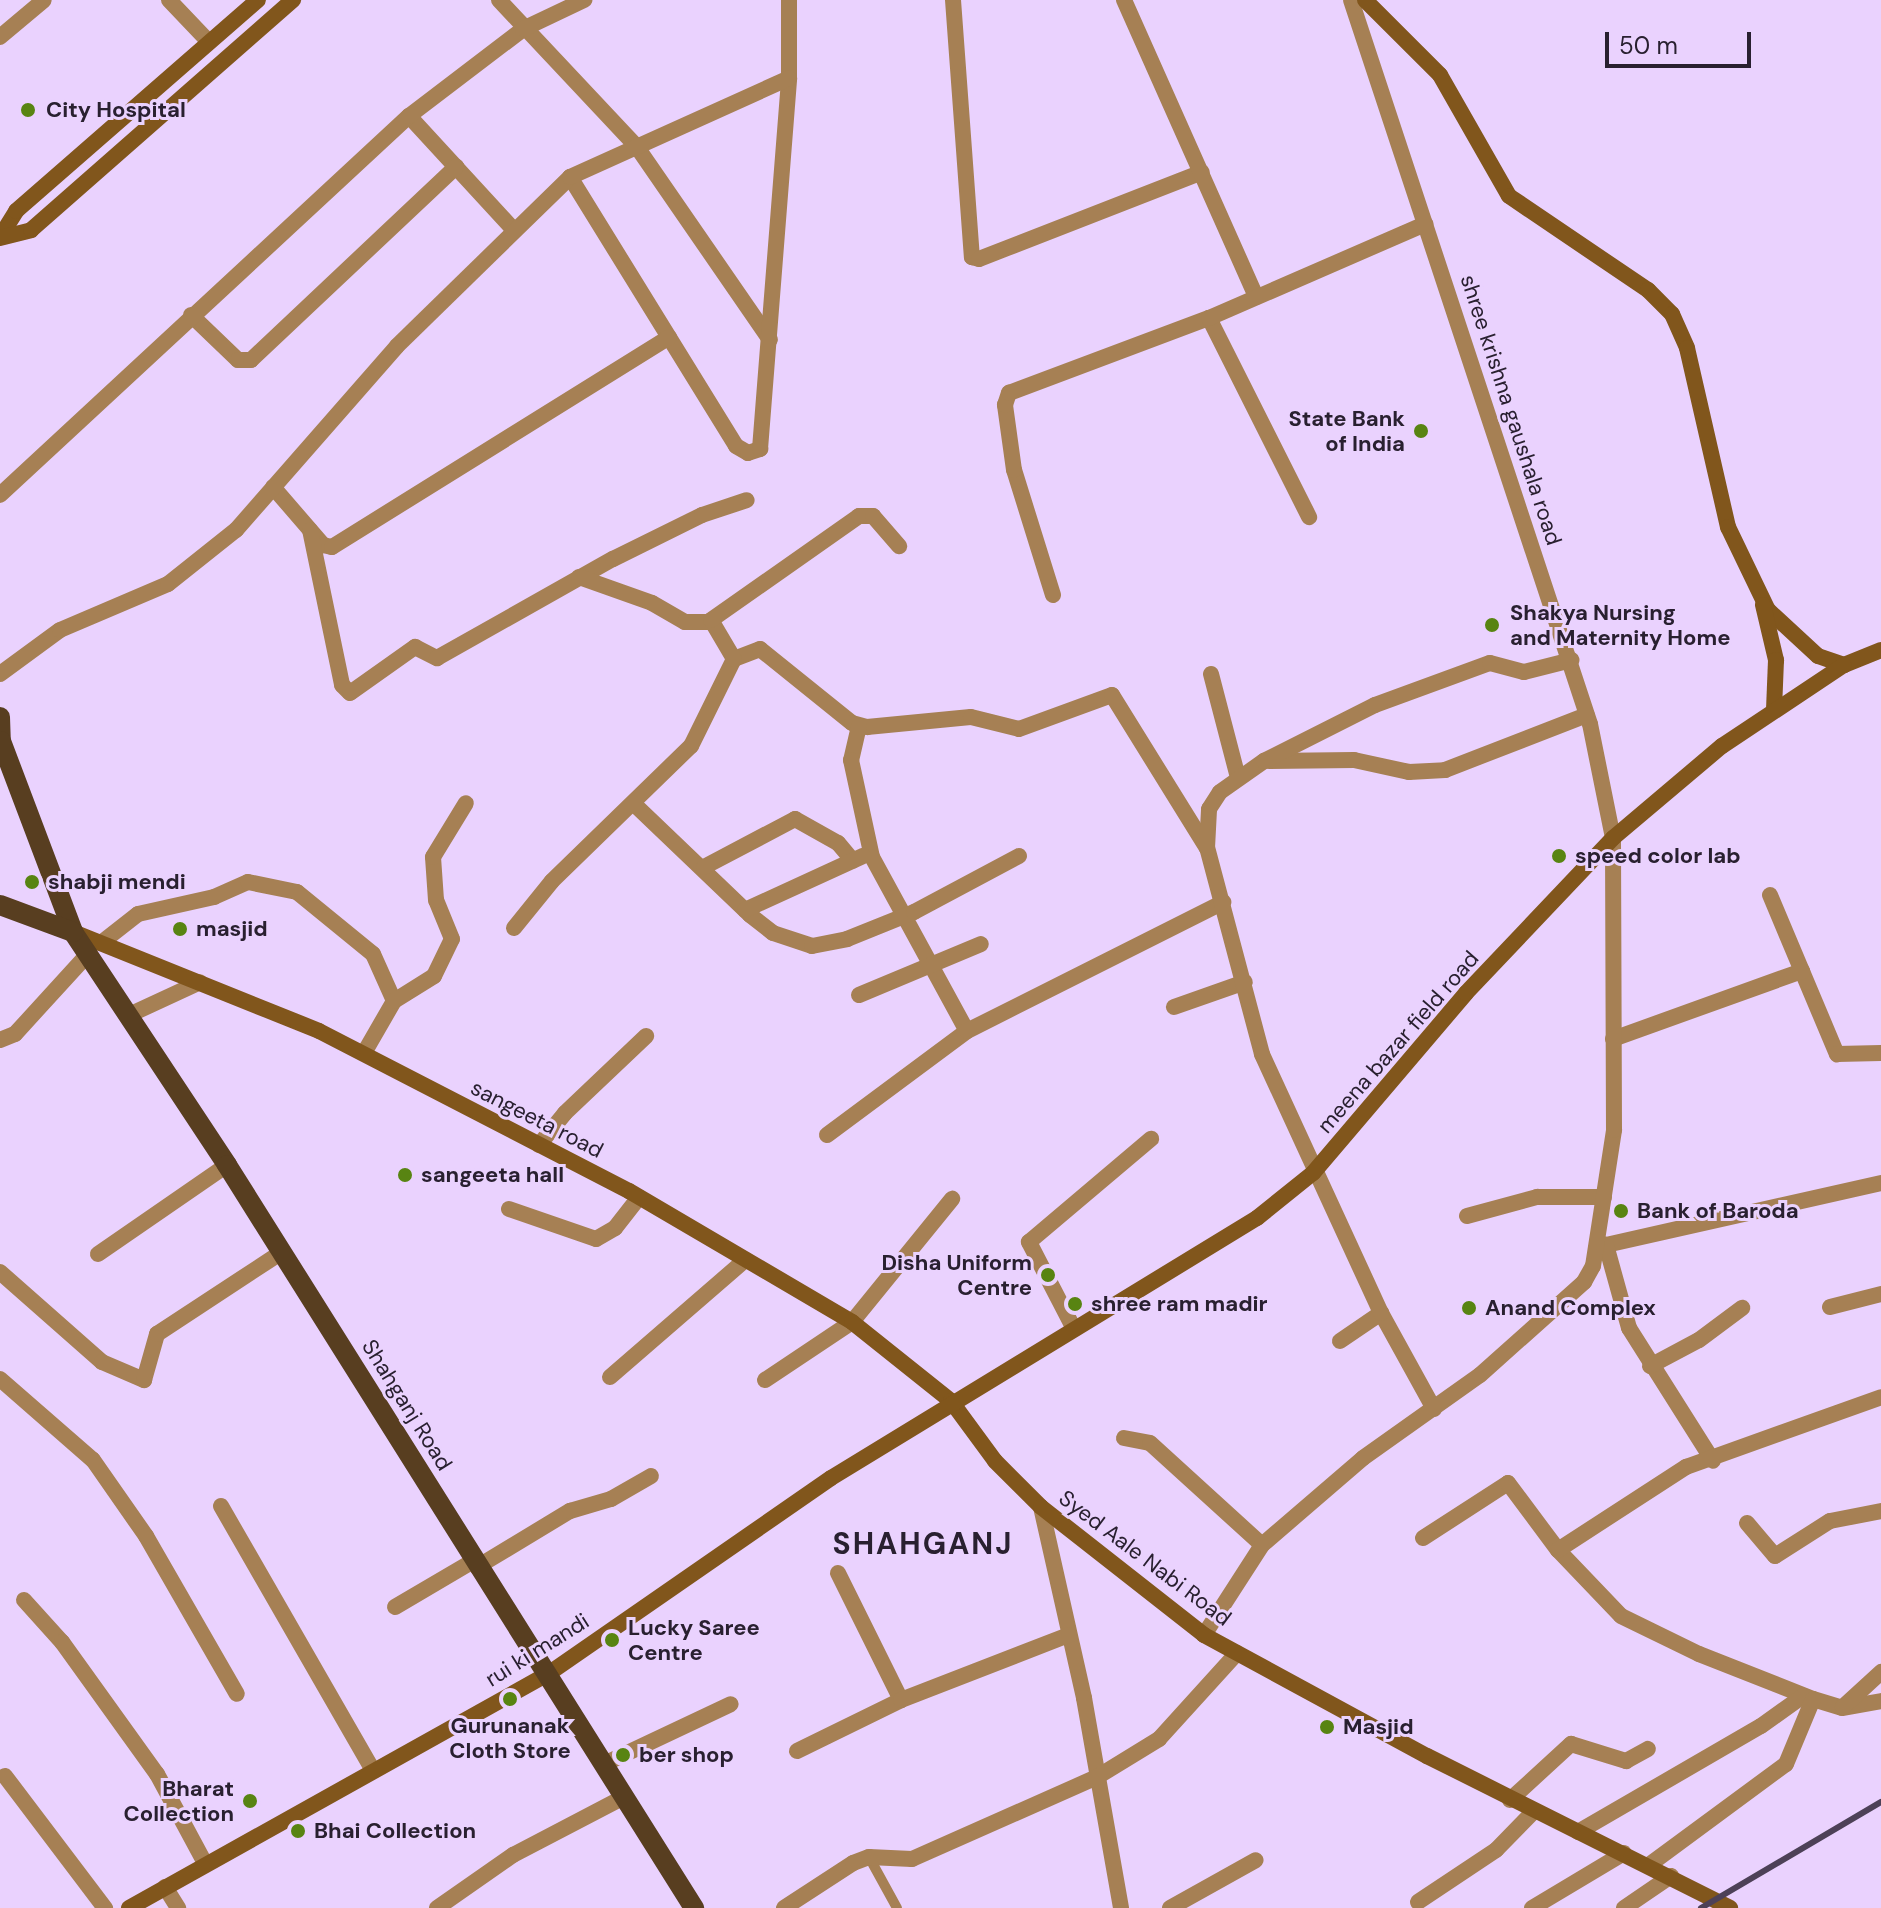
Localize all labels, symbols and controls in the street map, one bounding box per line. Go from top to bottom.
scale bar [1609,16,1755,66]
text: 50 m [1619,30,1678,61]
place label: City Hospital [46,97,186,123]
marker: City Hospital [17,99,39,121]
street label: shree krishna gaushala road [1455,271,1567,549]
place label: State Bank of India [1289,405,1405,456]
marker: State Bank of India [1412,422,1430,440]
place label: Shakya Nursing and Maternity Home [1510,599,1730,650]
marker: Shakya Nursing and Maternity Home [1481,614,1503,636]
place label: speed color lab [1575,843,1741,869]
marker: speed color lab [1550,847,1568,865]
place label: shabji mendi [48,869,186,895]
marker: shabji mendi [23,873,41,891]
place label: masjid [196,916,268,942]
marker: masjid [171,920,189,938]
street label: meena bazar field road [1312,945,1484,1139]
street label: sangeeta road [466,1074,608,1164]
place label: sangeeta hall [421,1162,564,1188]
marker: sangeeta hall [396,1166,414,1184]
place label: Bank of Baroda [1637,1198,1799,1224]
marker: Bank of Baroda [1612,1202,1630,1220]
place label: Disha Uniform Centre [882,1249,1032,1300]
marker: Disha Uniform Centre [1039,1266,1057,1284]
place label: shree ram madir [1091,1291,1268,1317]
marker: shree ram madir [1066,1295,1084,1313]
place label: Anand Complex [1485,1295,1656,1321]
marker: Anand Complex [1460,1299,1478,1317]
street label: Shahganj Road [356,1335,458,1475]
street label: Syed Aale Nabi Road [1054,1485,1236,1631]
district label: SHAHGANJ [833,1526,1013,1562]
street label: rui ki mandi [480,1608,594,1692]
place label: Lucky Saree Centre [628,1614,760,1666]
marker: Lucky Saree Centre [603,1631,621,1649]
marker: Gurunanak Cloth Store [501,1690,519,1708]
place label: Gurunanak Cloth Store [449,1712,571,1764]
place label: Masjid [1343,1714,1414,1740]
marker: Masjid [1318,1718,1336,1736]
place label: ber shop [639,1742,734,1768]
marker: ber shop [614,1746,632,1764]
place label: Bharat Collection [124,1775,234,1826]
marker: Bharat Collection [241,1792,259,1810]
place label: Bhai Collection [314,1818,476,1844]
marker: Bhai Collection [289,1822,307,1840]

